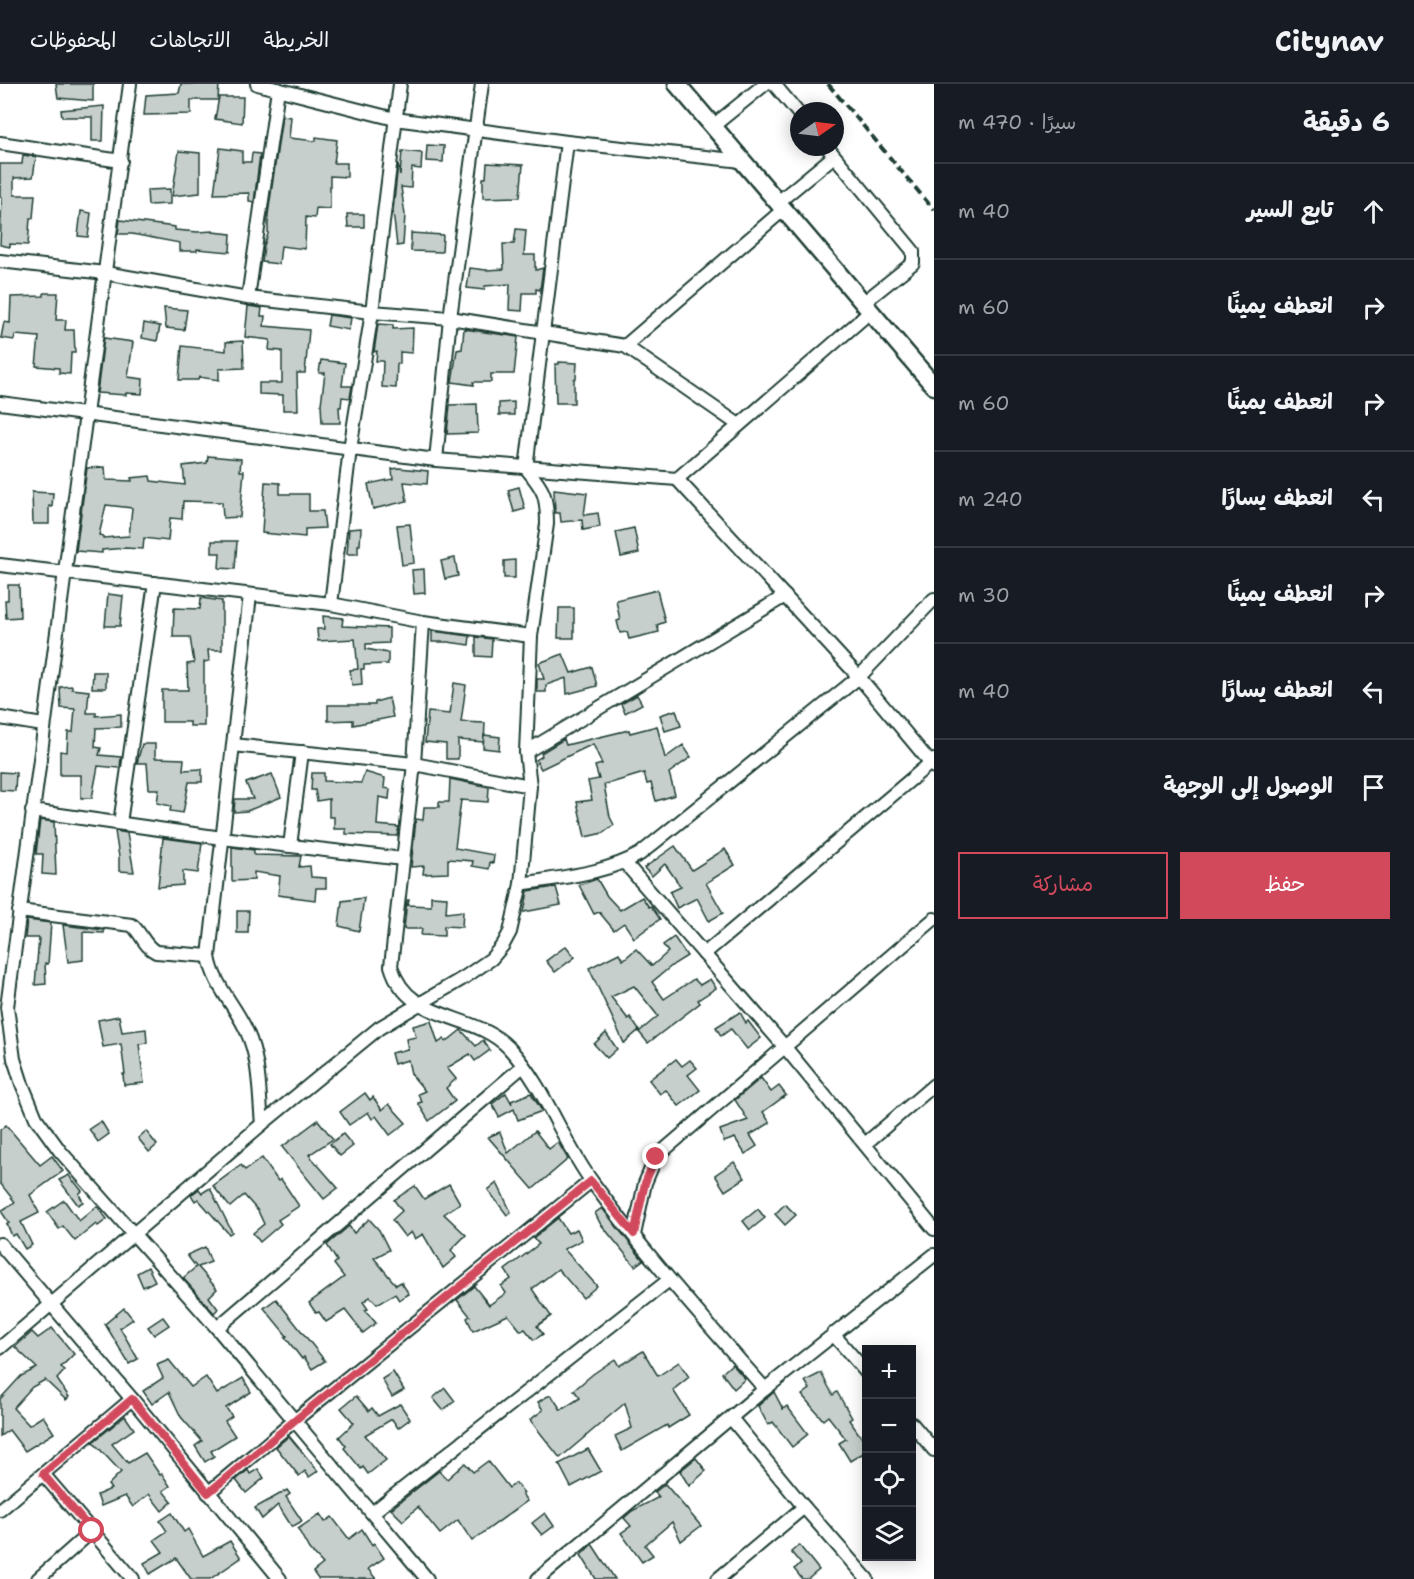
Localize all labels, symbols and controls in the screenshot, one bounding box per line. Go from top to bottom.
text: Citynav [1275,22,1384,60]
text: المحفوظات [30,26,116,54]
text: الاتجاهات [149,26,231,54]
text: الخريطة [264,26,329,54]
north arrow [790,102,844,156]
text: 6 دقيقة [1303,104,1390,139]
text: سيرًا · 470 m [958,109,1076,135]
text: تابع السير [1247,195,1333,224]
icon: ahead [1357,195,1390,228]
text: 40 m [958,198,1010,224]
text: انعطف يمينًا [1227,291,1333,320]
icon: right [1357,291,1390,324]
text: 60 m [958,294,1010,320]
text: انعطف يمينًا [1227,387,1333,416]
icon: right [1357,387,1390,420]
text: 60 m [958,390,1010,416]
text: انعطف يسارًا [1221,483,1333,512]
icon: left [1357,483,1390,516]
text: 240 m [958,486,1023,512]
text: انعطف يمينًا [1227,579,1333,608]
icon: right [1357,579,1390,612]
text: 30 m [958,582,1010,608]
text: انعطف يسارًا [1221,675,1333,704]
icon: left [1357,675,1390,708]
text: 40 m [958,678,1010,704]
text: الوصول إلى الوجهة [1163,771,1333,800]
icon: arrive [1357,771,1390,804]
button: مشاركة [958,852,1168,919]
button: حفظ [1180,852,1390,919]
route end [642,1143,668,1169]
map controls [862,1345,916,1561]
button: + [862,1345,916,1399]
button: − [862,1399,916,1453]
button: locate [862,1453,916,1507]
button: layers [862,1507,916,1561]
route start [78,1517,104,1543]

